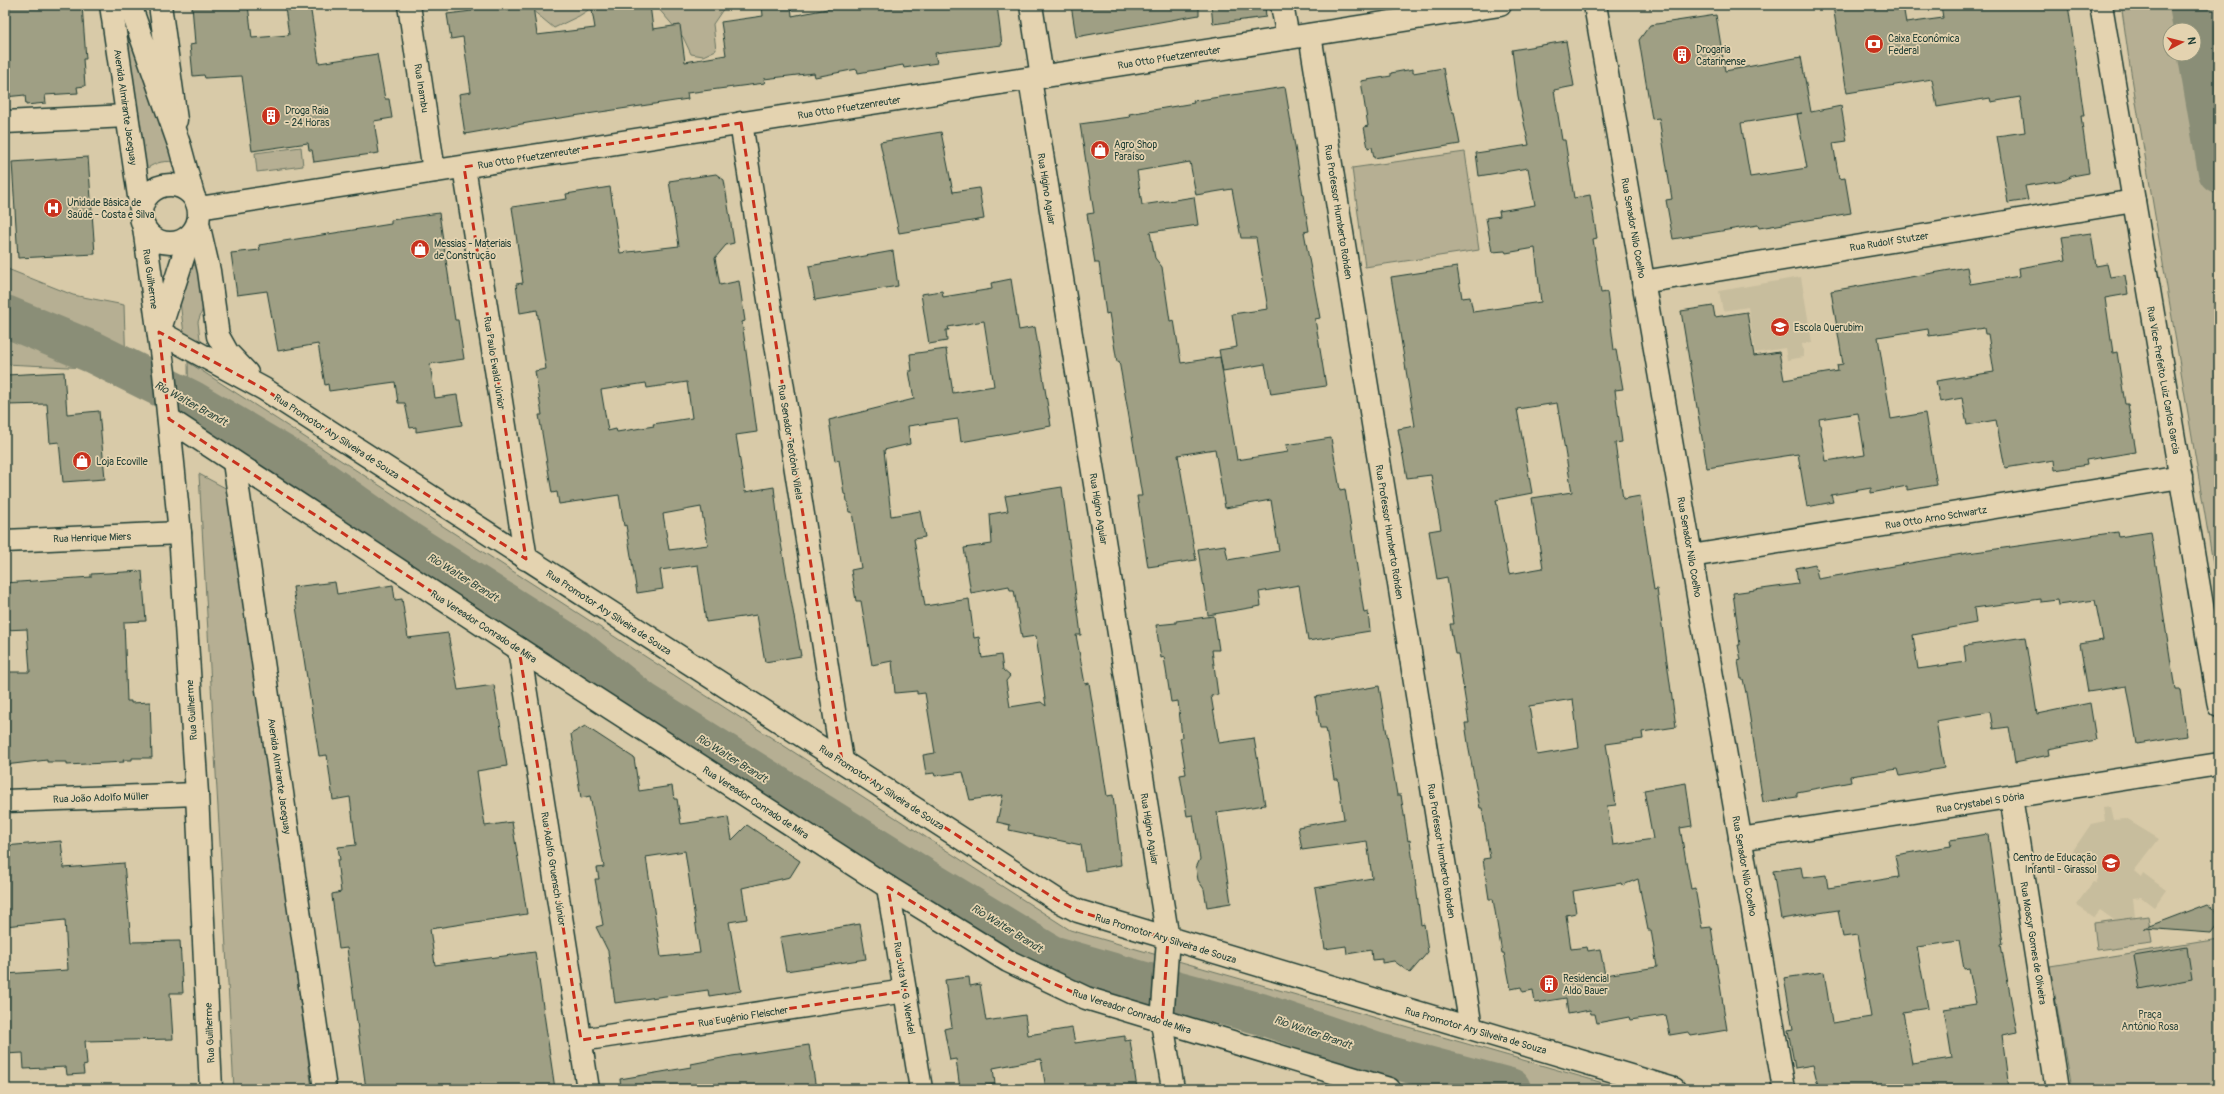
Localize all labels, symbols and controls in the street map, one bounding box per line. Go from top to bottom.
north arrow [2162,22,2202,62]
bank icon: Caixa Econômica Federal [1863,33,1885,55]
place label: Caixa Econômica Federal [1888,33,1960,57]
text: N [2185,36,2198,46]
street label: Rua Otto Pfuetzenreuter [1117,44,1222,72]
building icon: Drogaria Catarinense [1671,44,1693,66]
place label: Drogaria Catarinense [1696,44,1746,68]
street label: Avenida Almirante Jaceguay [111,48,139,167]
street label: Rua Inambu [411,63,431,114]
street label: Rua Otto Pfuetzenreuter [797,94,902,122]
building icon: Droga Raia - 24 Horas [260,105,282,127]
place label: Droga Raia - 24 Horas [285,105,330,129]
shop icon: Agro Shop Paraíso [1089,139,1111,161]
place label: Agro Shop Paraíso [1114,139,1157,163]
street label: Rua Otto Pfuetzenreuter [477,144,582,172]
street label: Rua Professor Humberto Rohden [1321,144,1355,281]
street label: Rua Higino Aguiar [1034,152,1058,226]
street label: Rua Senador Nilo Coelho [1618,177,1648,280]
hospital icon: Unidade Básica de Saúde - Costa e Silva [42,197,64,219]
place label: Unidade Básica de Saúde - Costa e Silva [67,197,155,221]
street label: Rua Rudolf Stutzer [1849,230,1930,254]
shop icon: Messias - Materiais de Construção [409,238,431,260]
place label: Messias - Materiais de Construção [434,238,512,262]
street label: Rua Guilherme [140,248,160,310]
street label: Rua Vice-Prefeito Luiz Carlos Garcia [2144,305,2182,455]
street label: Rua Paulo Ewald Júnior [481,316,507,411]
school or university icon: Escola Querubim [1769,316,1791,338]
place label: Escola Querubim [1794,322,1863,334]
water label: Rio Walter Brandt [152,378,231,429]
street label: Rua Senador Teotônio Vilela [775,384,805,501]
street label: Rua Promotor Ary Silveira de Souza [272,392,402,482]
shop icon: Loja Ecoville [71,450,93,472]
place label: Loja Ecoville [96,456,148,468]
street label: Rua Professor Humberto Rohden [1372,464,1406,601]
street label: Rua Higino Aguiar [1086,472,1110,546]
street label: Rua Senador Nilo Coelho [1674,496,1704,599]
street label: Rua Otto Arno Schwartz [1884,504,1988,532]
street label: Rua Henrique Miers [53,531,132,545]
water label: Rio Walter Brandt [425,550,502,605]
street label: Rua Promotor Ary Silveira de Souza [544,568,674,658]
street label: Rua Vereador Conrado de Mira [428,588,539,666]
street label: Rua Guilherme [184,679,200,741]
street label: Avenida Almirante Jaceguay [265,717,293,836]
water label: Rio Walter Brandt [694,731,771,786]
street label: Rua Promotor Ary Silveira de Souza [817,743,947,833]
street label: Rua Vereador Conrado de Mira [700,764,811,842]
street label: Rua Professor Humberto Rohden [1424,783,1458,920]
street label: Rua João Adolfo Müller [53,790,150,806]
street label: Rua Crystabel S Dória [1935,790,2025,816]
street label: Rua Higino Aguiar [1137,792,1161,866]
street label: Rua Adolfo Gruensch Júnior [538,811,568,928]
street label: Rua Senador Nilo Coelho [1729,815,1759,918]
place label: Centro de Educação Infantil - Girassol [2013,852,2098,876]
school or university icon: Centro de Educação Infantil - Girassol [2100,852,2122,874]
street label: Rua Moacyr Gomes de Oliveira [2017,881,2049,1006]
water label: Rio Walter Brandt [969,901,1046,956]
street label: Rua Promotor Ary Silveira de Souza [1094,912,1238,966]
street label: Rua Juta W. G .Wendel [891,941,917,1035]
building icon: Residencial Aldo Bauer [1538,973,1560,995]
place label: Residencial Aldo Bauer [1563,973,1609,997]
street label: Rua Vereador Conrado de Mira [1071,987,1193,1037]
street label: Rua Guilherme [202,1002,218,1063]
street label: Rua Eugênio Fleischer [697,1004,789,1030]
street label: Rua Promotor Ary Silveira de Souza [1403,1005,1548,1057]
park label: Praça Antônio Rosa [2122,1009,2179,1033]
water label: Rio Walter Brandt [1272,1013,1355,1052]

